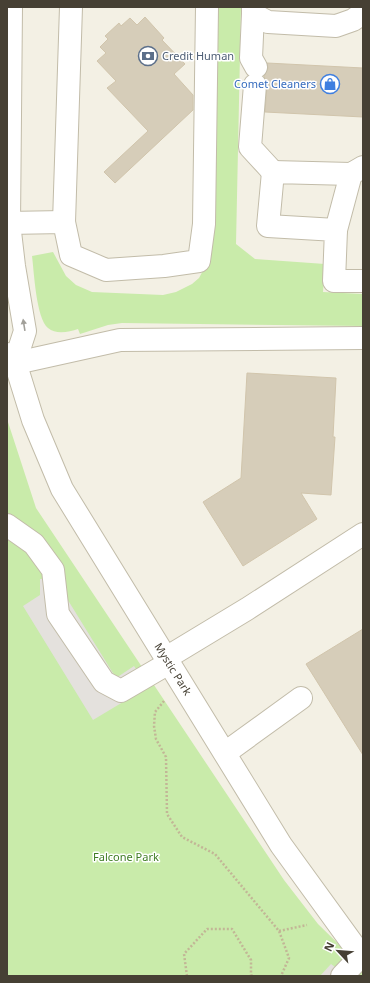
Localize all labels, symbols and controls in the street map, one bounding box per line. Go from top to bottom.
bank icon: Credit Human [137,45,159,67]
place label: Credit Human [162,48,234,63]
shop icon: Comet Cleaners [319,73,341,95]
place label: Comet Cleaners [234,76,316,91]
one-way arrow [21,318,27,331]
street label: Mystic Park [151,640,195,698]
park label: Falcone Park [93,849,159,864]
north arrow [318,931,358,971]
text: N [320,939,337,954]

